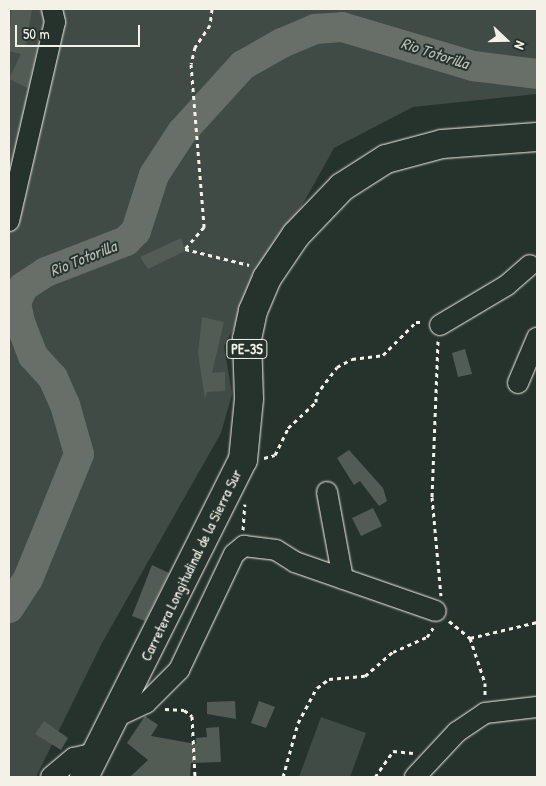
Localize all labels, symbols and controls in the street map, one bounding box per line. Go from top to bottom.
scale bar [18,15,142,47]
north arrow [481,15,531,65]
text: 50 m [23,23,50,44]
water label: Rio Totorilla [399,33,471,73]
text: N [510,39,531,52]
water label: Rio Totorilla [47,236,119,280]
road number: PE-3S [226,338,268,360]
street label: Carretera Longitudinal de la Sierra Sur [137,466,245,664]

